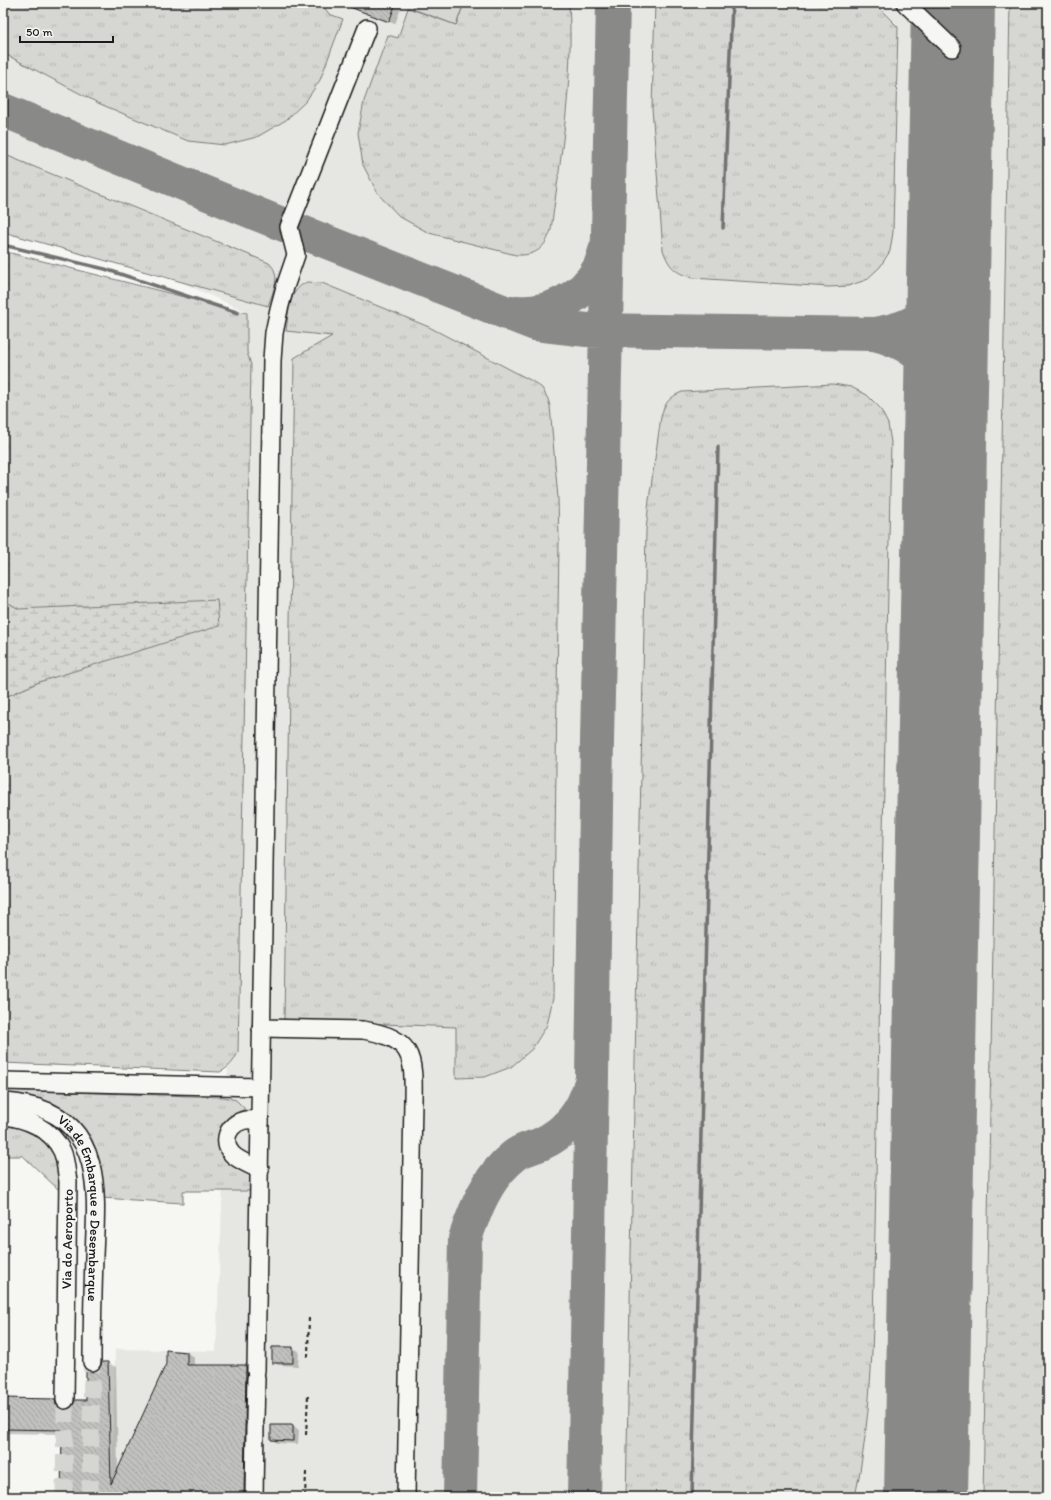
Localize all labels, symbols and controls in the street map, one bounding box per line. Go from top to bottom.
scale bar [20,18,113,44]
text: 50 m [26,25,52,39]
street label: Via de Embarque e Desembarque [54,1111,104,1302]
street label: Via do Aeroporto [58,1189,77,1289]

